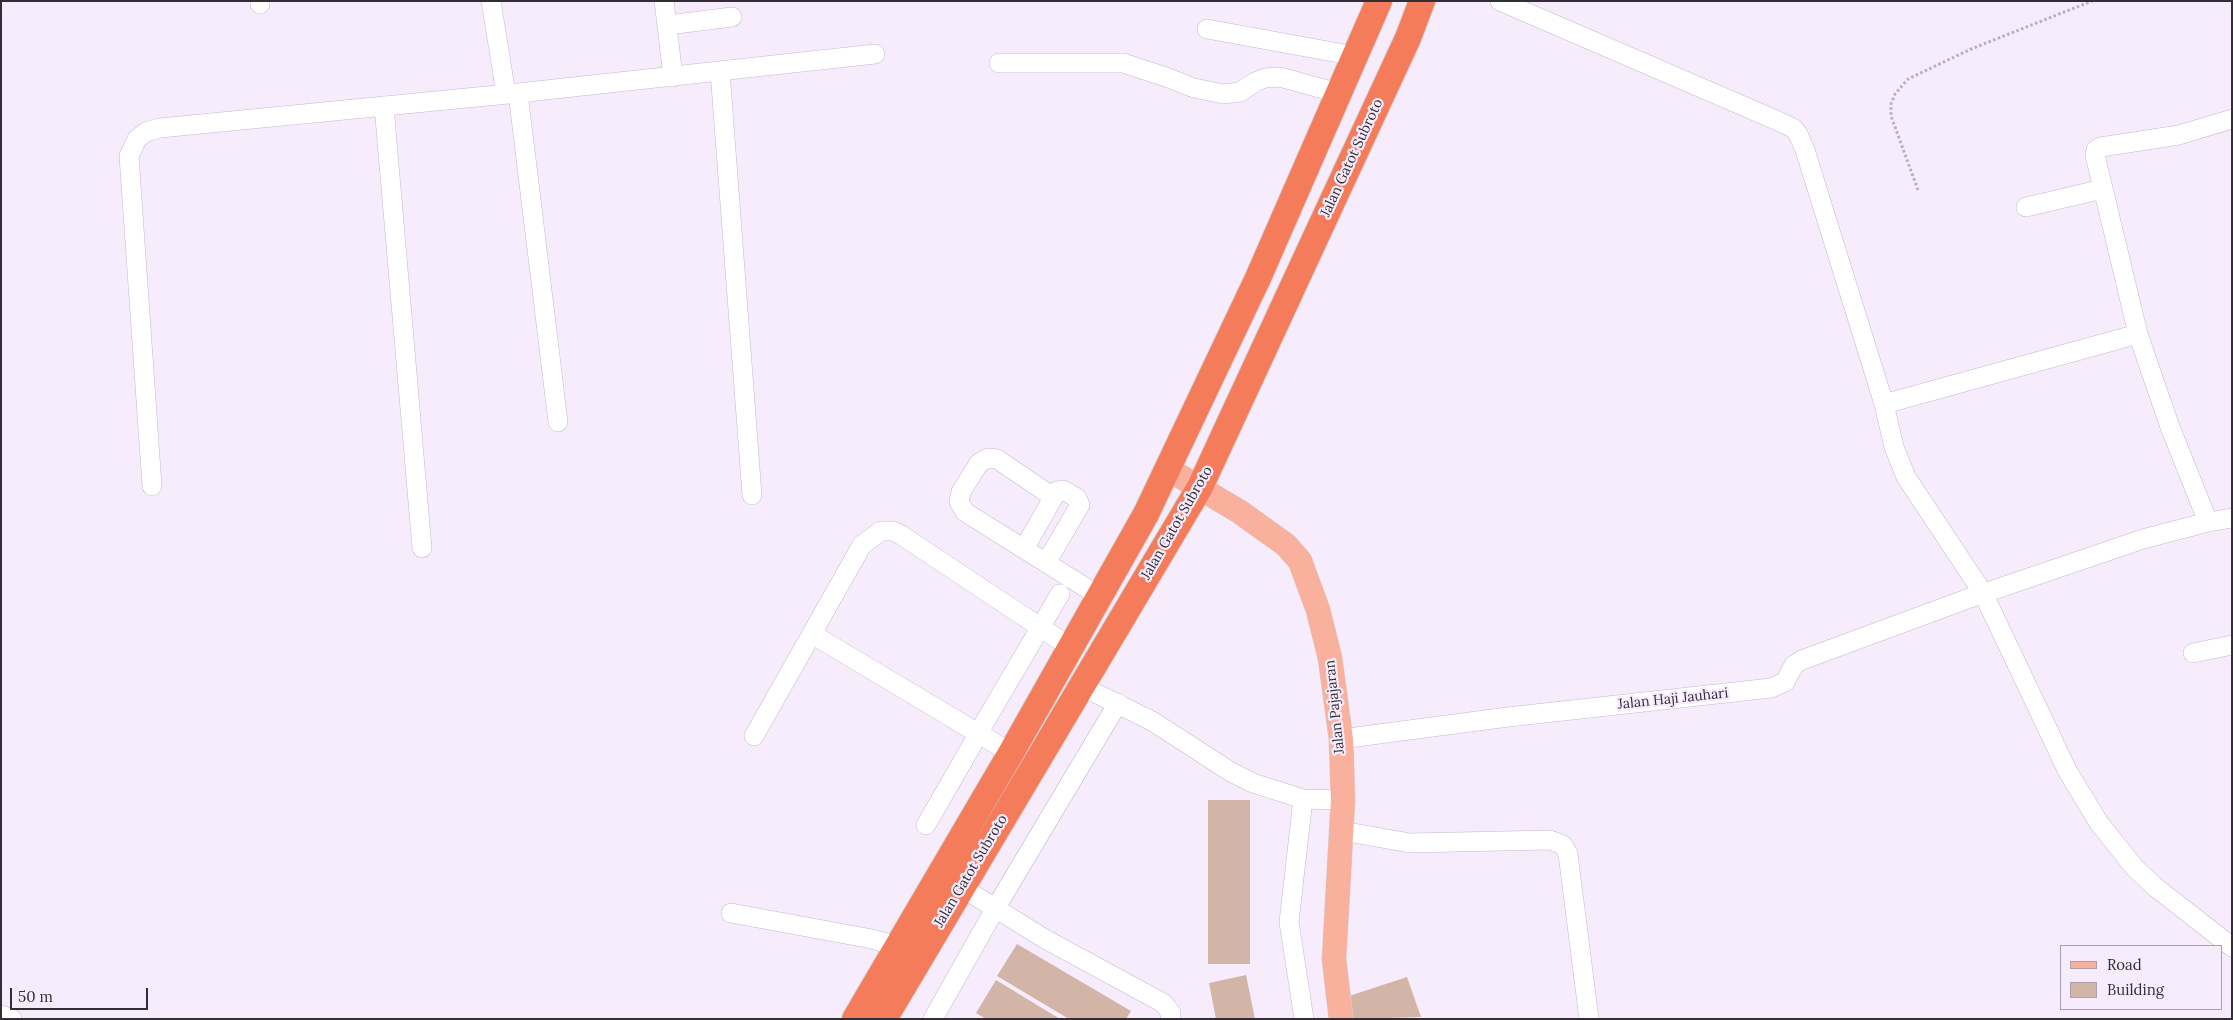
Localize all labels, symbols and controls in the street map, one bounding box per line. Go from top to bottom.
street label: Jalan Gatot Subroto [1317,96,1387,220]
street label: Jalan Gatot Subroto [1138,463,1216,583]
street label: Jalan Pajajaran [1322,659,1348,755]
street label: Jalan Haji Jauhari [1617,685,1729,713]
street label: Jalan Gatot Subroto [931,812,1011,930]
legend [2060,945,2223,1010]
text: Road [2107,955,2142,974]
scale bar [12,978,150,1010]
text: Building [2107,980,2164,999]
text: 50 m [18,987,53,1006]

